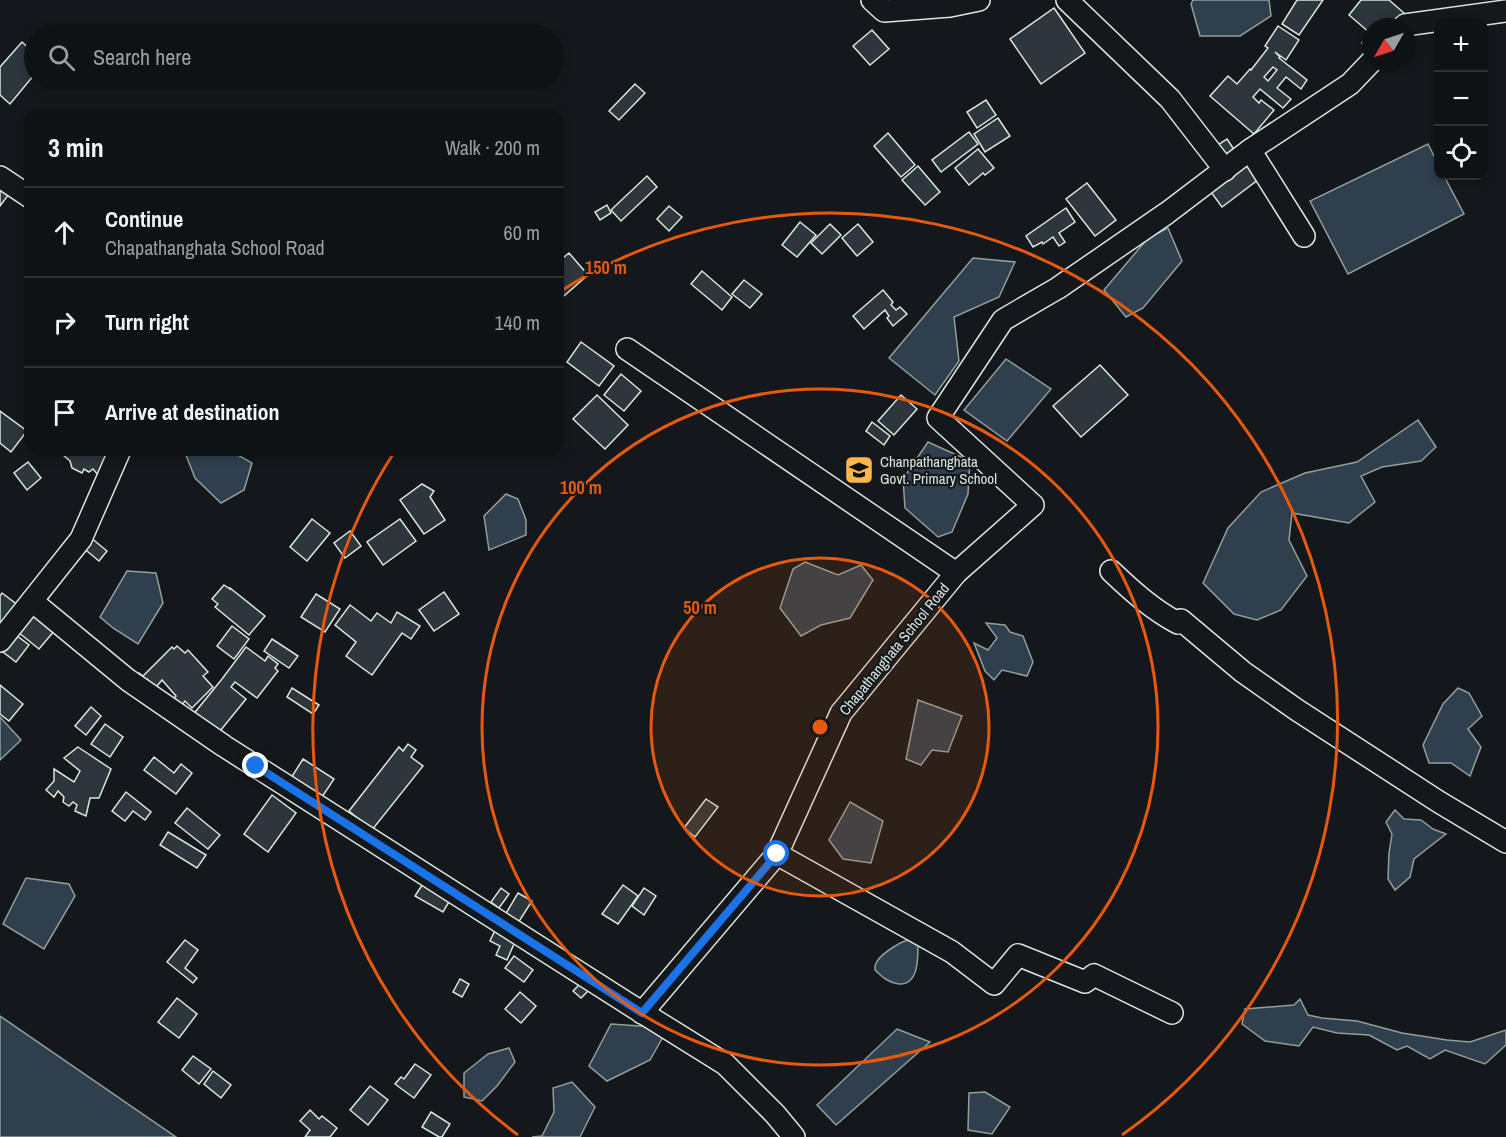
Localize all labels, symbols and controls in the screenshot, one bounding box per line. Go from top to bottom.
north arrow [1362,18,1416,72]
map controls [1434,18,1488,180]
button: + [1434,18,1488,72]
search box [24,24,564,90]
icon: search [45,41,78,74]
text: Search here [93,42,191,72]
button: − [1434,72,1488,126]
button: locate [1434,126,1488,180]
text: 3 min [48,130,104,165]
text: Walk · 200 m [445,134,540,161]
text: Continue [105,204,183,234]
icon: ahead [48,216,81,249]
text: 60 m [504,219,540,246]
text: Chapathanghata School Road [105,234,325,261]
text: 150 m [585,255,627,280]
icon: right [48,306,81,339]
text: Turn right [105,307,189,337]
text: 140 m [494,309,540,336]
icon: arrive [48,396,81,429]
text: Arrive at destination [105,397,279,427]
place label: Chanpathanghata Govt. Primary School [880,451,997,489]
school or university icon: Chanpathanghata Govt. Primary School [843,454,875,486]
text: 100 m [560,475,602,500]
street label: Chapathanghata School Road [834,578,954,720]
text: 50 m [683,595,717,620]
centre of rings [810,717,830,737]
route end [242,752,268,778]
route start [763,840,789,866]

